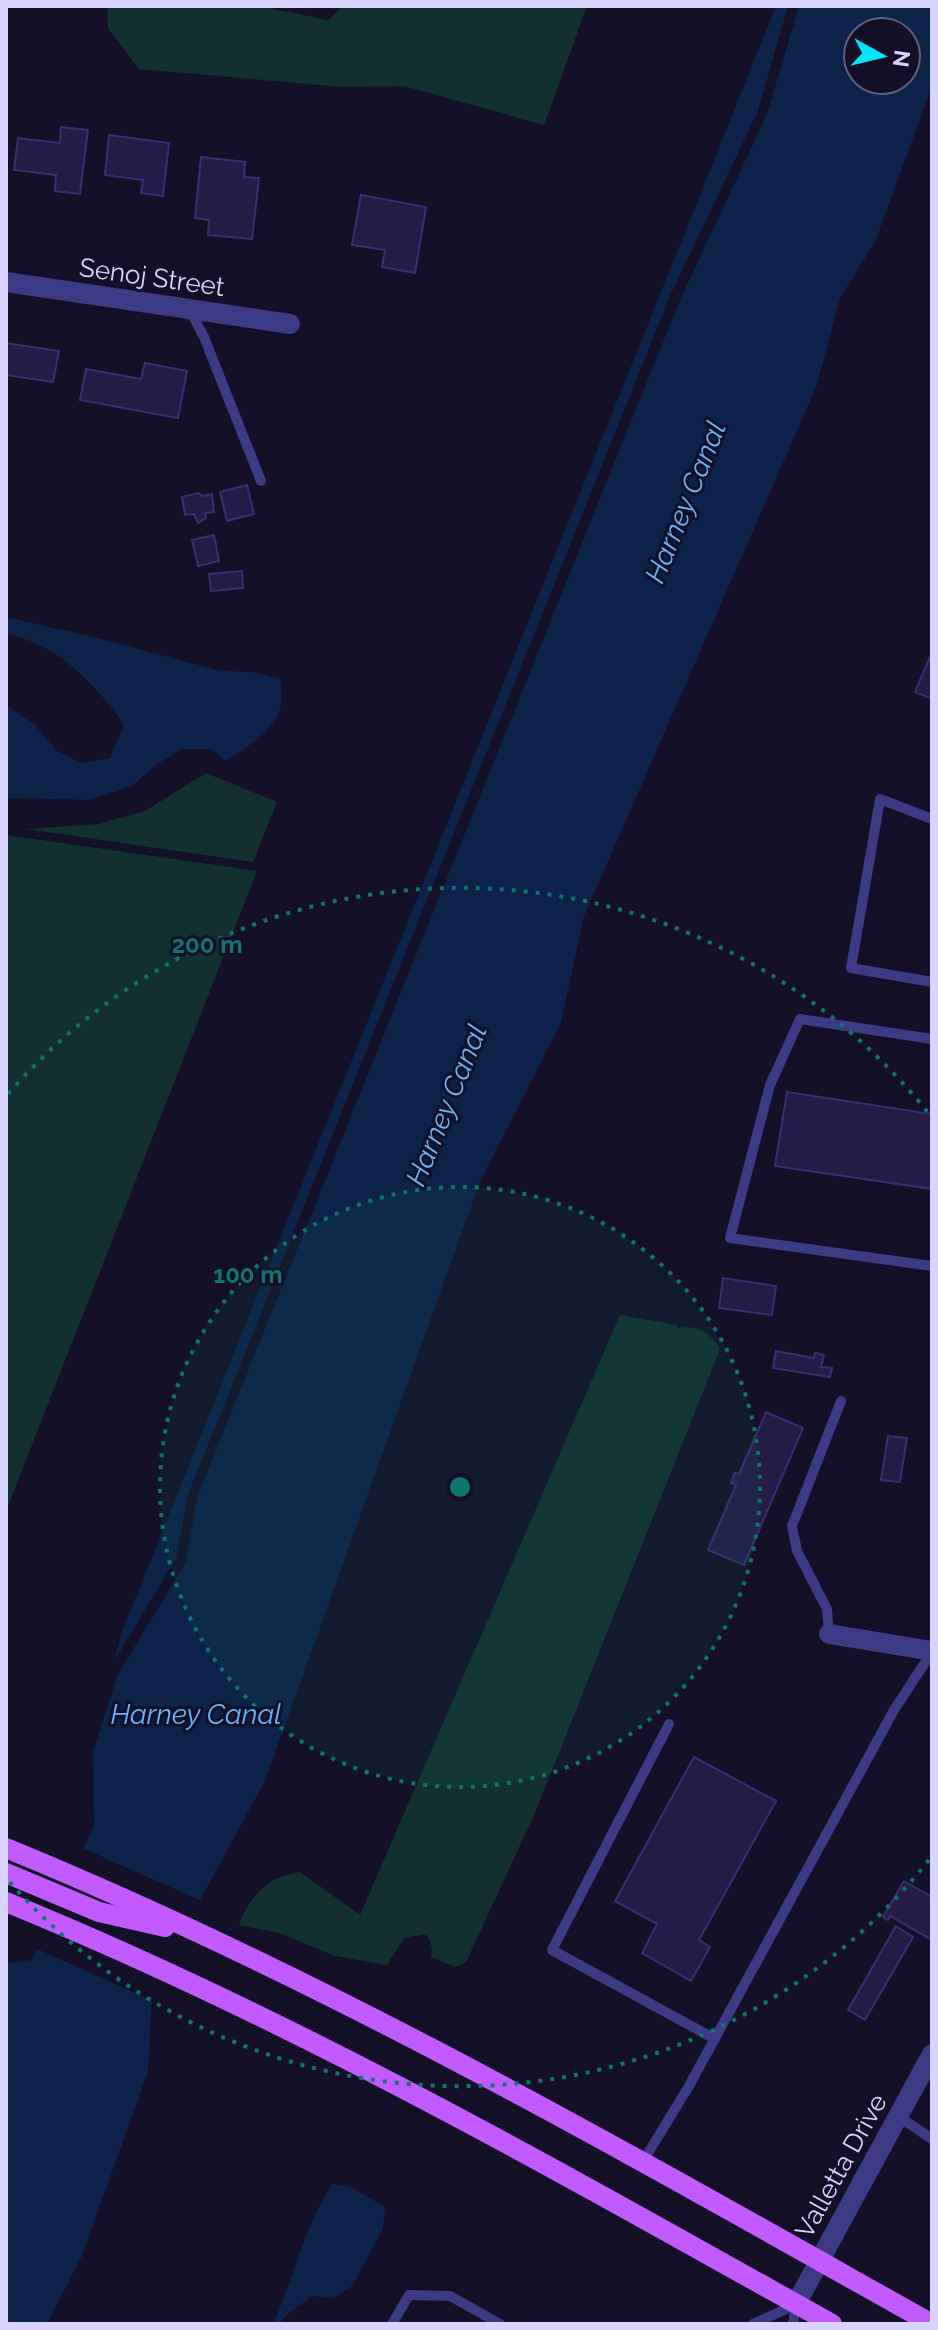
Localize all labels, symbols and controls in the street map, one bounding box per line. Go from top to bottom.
north arrow [842,16,922,96]
text: N [888,49,916,69]
street label: Senoj Street [78,252,227,302]
water label: Harney Canal [638,417,733,588]
text: 200 m [171,930,243,959]
water label: Harney Canal [399,1020,494,1191]
text: 100 m [213,1260,283,1289]
centre of rings [446,1473,474,1501]
water label: Harney Canal [110,1698,282,1731]
street label: Valletta Drive [789,2089,893,2243]

